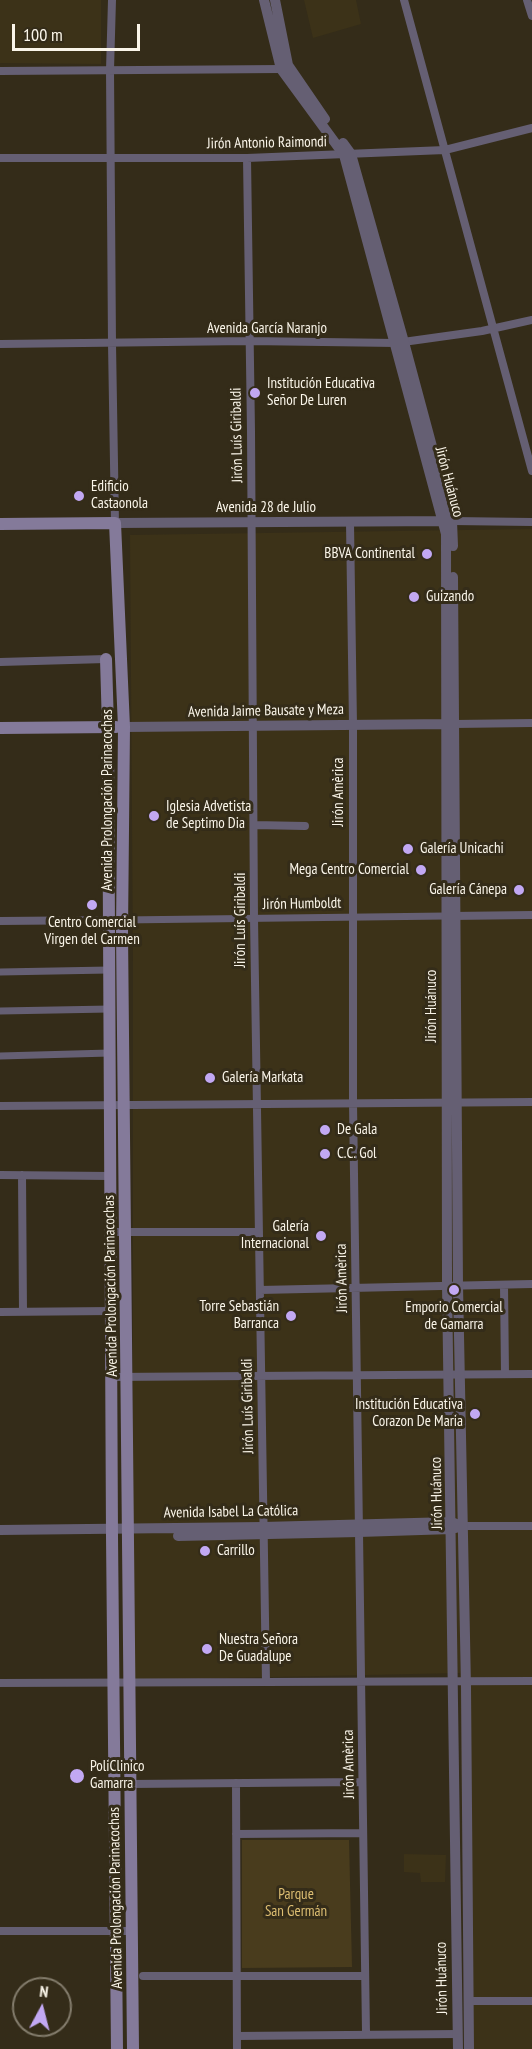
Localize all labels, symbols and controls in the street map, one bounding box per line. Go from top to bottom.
scale bar [15,12,142,50]
text: 100 m [23,23,63,46]
street label: Jirón Antonio Raimondi [207,133,327,153]
street label: Avenida García Naranjo [207,320,327,338]
place label: Institución Educativa Señor De Luren [267,375,375,410]
marker: Institución Educativa Señor De Luren [248,386,262,400]
street label: Jirón Luís Giribaldi [227,387,247,483]
street label: Jirón Huánuco [431,445,467,519]
place label: Edificio Castaonola [91,478,148,513]
marker: Edificio Castaonola [72,489,86,503]
street label: Avenida 28 de Julio [216,499,316,517]
place label: BBVA Continental [324,545,415,563]
marker: BBVA Continental [420,547,434,561]
place label: Guizando [426,588,474,606]
marker: Guizando [407,590,421,604]
street label: Avenida Jaime Bausate y Meza [188,701,344,721]
street label: Avenida Prolongación Parinacochas [99,709,117,891]
street label: Jirón Amèrica [330,758,348,826]
place label: Iglesia Advetista de Septimo Dia [166,798,251,833]
marker: Iglesia Advetista de Septimo Dia [147,809,161,823]
place label: Galería Unicachi [420,840,504,858]
marker: Galería Unicachi [401,842,415,856]
place label: Mega Centro Comercial [289,861,409,879]
marker: Mega Centro Comercial [414,863,428,877]
street label: Jirón Luís Giribaldi [232,872,250,968]
place label: Galería Cánepa [429,881,507,899]
marker: Galería Cánepa [512,883,526,897]
street label: Jirón Humboldt [263,894,341,914]
marker: Centro Comercial Virgen del Carmen [85,898,99,912]
place label: Centro Comercial Virgen del Carmen [44,914,140,949]
street label: Jirón Huánuco [423,970,441,1042]
place label: Galería Markata [222,1069,303,1087]
marker: Galería Markata [203,1071,217,1085]
place label: De Gala [337,1121,377,1139]
marker: De Gala [318,1123,332,1137]
place label: C.C. Gol [337,1145,377,1163]
marker: C.C. Gol [318,1147,332,1161]
street label: Avenida Prolongación Parinacochas [100,1195,122,1377]
place label: Galería Internacional [241,1218,309,1253]
marker: Galería Internacional [314,1229,328,1243]
street label: Jirón Amèrica [332,1243,352,1313]
marker: Emporio Comercial de Gamarra [447,1283,461,1297]
place label: Torre Sebastián Barranca [200,1298,279,1333]
place label: Emporio Comercial de Gamarra [405,1299,503,1334]
marker: Torre Sebastián Barranca [284,1309,298,1323]
street label: Jirón Luís Giribaldi [238,1358,258,1454]
place label: Institución Educativa Corazon De Maria [355,1396,463,1431]
marker: Institución Educativa Corazon De Maria [468,1407,482,1421]
street label: Jirón Huánuco [427,1457,447,1529]
street label: Avenida Isabel La Católica [164,1502,298,1522]
place label: Carrillo [217,1542,255,1560]
marker: Carrillo [198,1544,212,1558]
place label: Nuestra Señora De Guadalupe [219,1631,298,1666]
marker: Nuestra Señora De Guadalupe [200,1642,214,1656]
street label: Jirón Amèrica [339,1729,359,1799]
place label: PoliClinico Gamarra [90,1758,145,1793]
marker: PoliClinico Gamarra [68,1767,86,1785]
street label: Avenida Prolongación Parinacochas [105,1807,127,1989]
park label: Parque San Germán [265,1886,327,1921]
street label: Jirón Huánuco [432,1942,452,2014]
north arrow [12,1977,72,2037]
text: N [38,1981,49,2002]

